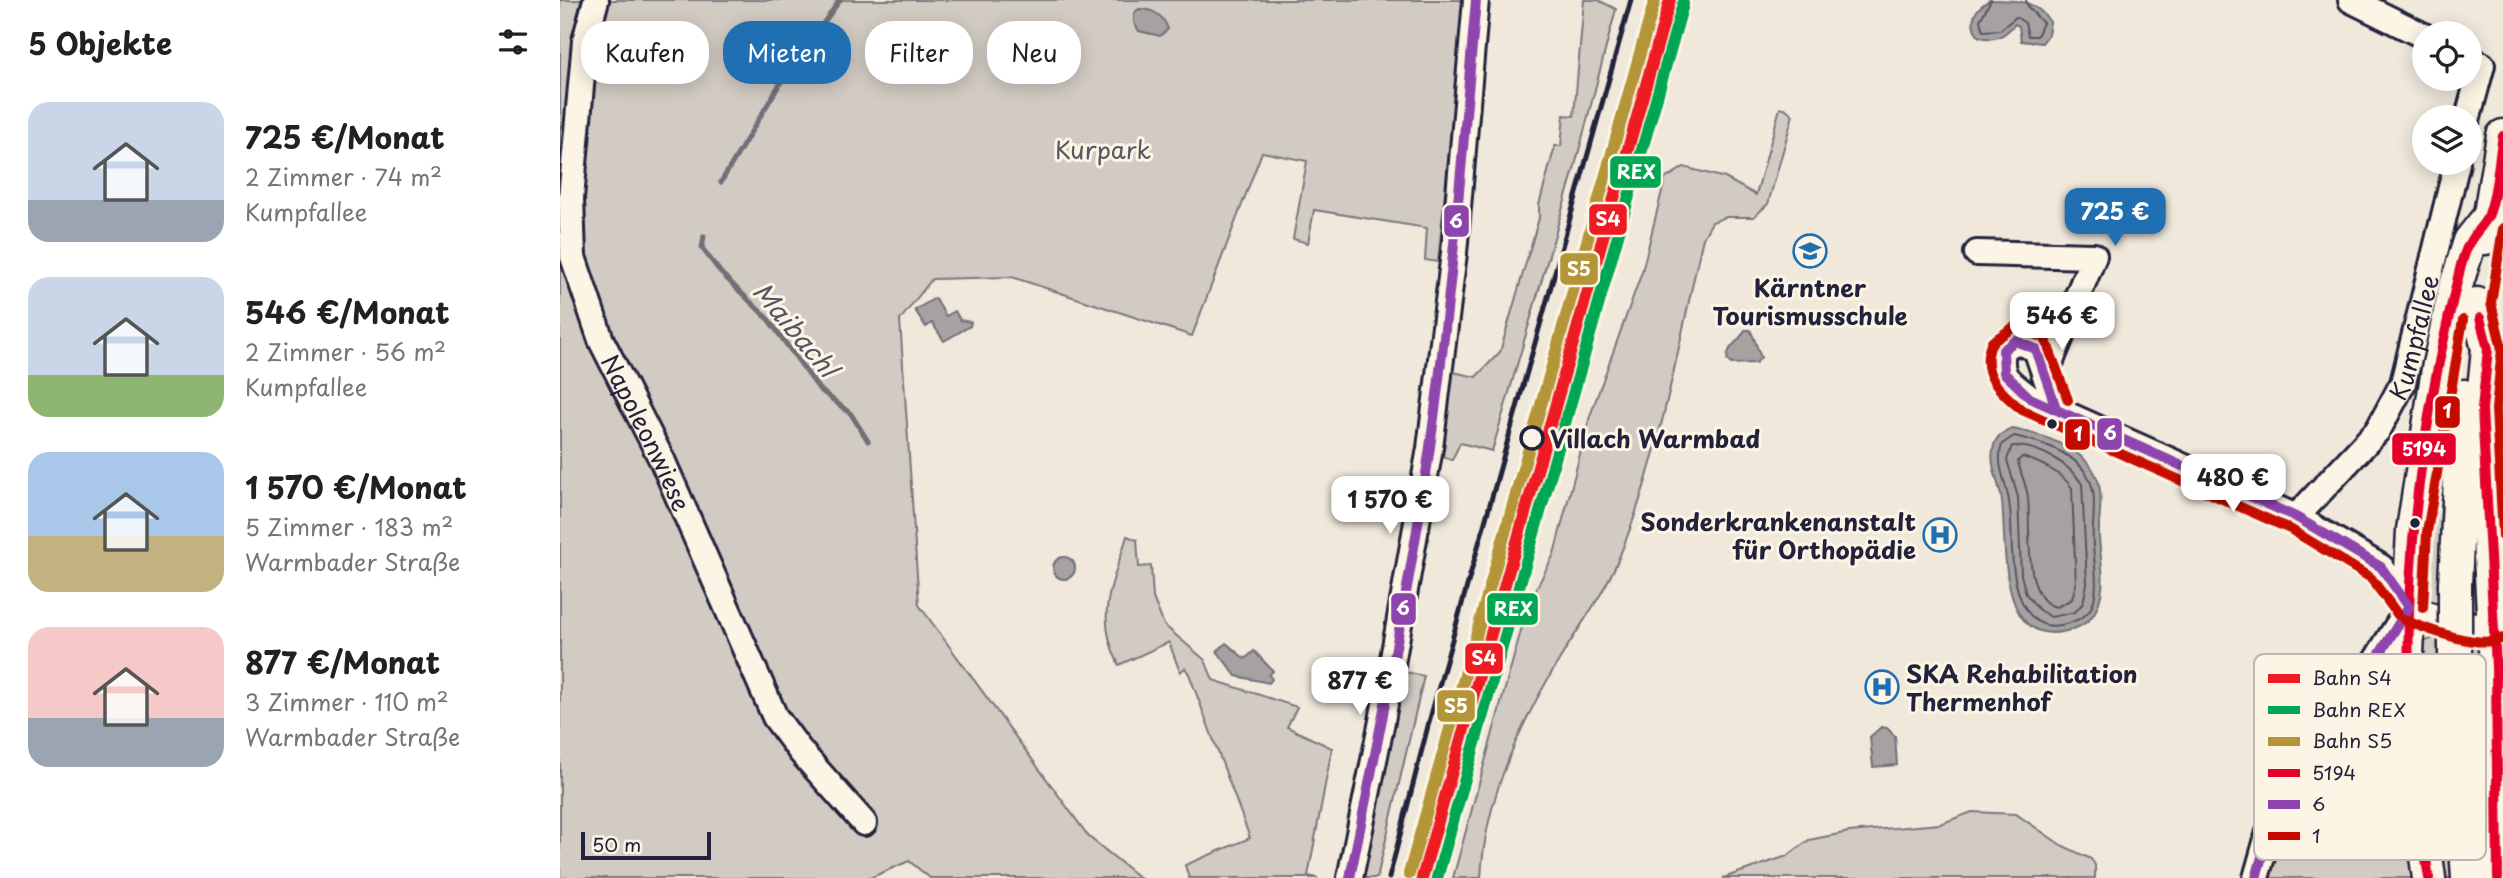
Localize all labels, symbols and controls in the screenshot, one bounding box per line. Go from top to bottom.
text: 5 Objekte [28,20,172,65]
chip: Kaufen [581,21,709,84]
chip: Mieten [723,21,851,84]
chip: Filter [865,21,973,84]
chip: Neu [987,21,1081,84]
map controls [2412,21,2482,175]
button: locate [2412,21,2482,91]
icon: filters [494,23,532,61]
button: layers [2412,105,2482,175]
text: 725 €/Monat [245,114,445,159]
icon: home [84,130,168,214]
park label: Kurpark [1055,131,1151,167]
line badge: REX [1609,155,1662,189]
text: REX [1617,157,1656,185]
text: 2 Zimmer · 74 m² [245,159,442,194]
pin: 725 € [2066,188,2164,248]
text: 725 € [2081,193,2149,228]
text: Kumpfallee [245,194,367,229]
line badge: S4 [1588,203,1628,236]
line badge: 6 [1443,204,1470,238]
text: S4 [1596,204,1620,232]
text: 6 [1449,206,1463,234]
school or university icon: Kärntner Tourismusschule [1791,232,1829,270]
line badge: S5 [1559,252,1599,286]
text: S5 [1567,254,1591,282]
place label: Kärntner Tourismusschule [1712,269,1908,333]
street label: Kumpfallee [2379,271,2447,406]
water label: Maibachl [744,273,850,388]
text: 546 €/Monat [245,289,450,334]
pin: 546 € [2013,292,2111,352]
text: 546 € [2026,297,2098,332]
icon: home [84,305,168,389]
text: 2 Zimmer · 56 m² [245,334,446,369]
street label: Napoleonwiese [593,348,700,517]
text: Kumpfallee [245,369,367,404]
line badge: 1 [2434,395,2461,429]
text: 1 [2442,396,2452,424]
unlabelled marker [2045,417,2059,431]
line badge: 6 [2096,417,2123,451]
line badge: 1 [2064,418,2091,451]
text: 6 [2103,418,2117,446]
text: 1 [2073,419,2083,447]
place label: Villach Warmbad [1550,420,1760,456]
marker: Villach Warmbad [1520,426,1544,450]
line badge: 5194 [2391,432,2457,466]
text: 5194 [2402,434,2446,462]
pin: 480 € [2184,454,2282,514]
text: 480 € [2197,459,2269,494]
text: 1 570 €/Monat [245,464,467,509]
pin: 1 570 € [1325,476,1455,536]
icon: home [84,480,168,564]
text: 1 570 € [1347,481,1433,516]
place label: Sonderkrankenanstalt für Orthopädie [1641,503,1916,567]
text: 5 Zimmer · 183 m² [245,509,453,544]
hospital icon: Sonderkrankenanstalt für Orthopädie [1921,516,1959,554]
unlabelled marker [2408,516,2422,530]
text: Warmbader Straße [245,544,460,579]
line badge: 6 [1390,592,1417,626]
line badge: REX [1486,592,1539,626]
text: 6 [1396,593,1410,621]
text: REX [1494,594,1533,622]
text: 877 €/Monat [245,639,440,684]
line badge: S4 [1464,642,1504,675]
text: S4 [1472,643,1496,671]
legend [2254,654,2486,860]
icon: home [84,655,168,739]
place label: SKA Rehabilitation Thermenhof [1906,655,2138,719]
pin: 877 € [1311,658,1409,717]
text: 877 € [1327,662,1393,697]
text: Bahn S4 [2312,663,2392,691]
hospital icon: SKA Rehabilitation Thermenhof [1863,668,1901,706]
text: 3 Zimmer · 110 m² [245,684,449,719]
line badge: S5 [1436,689,1476,723]
text: S5 [1444,691,1468,719]
text: Bahn REX [2312,695,2406,723]
text: Warmbader Straße [245,719,460,754]
text: Bahn S5 [2312,726,2392,754]
text: 5194 [2312,758,2356,786]
text: 6 [2312,789,2325,817]
text: 1 [2312,821,2321,849]
scale bar [581,829,710,861]
text: 50 m [592,830,641,858]

